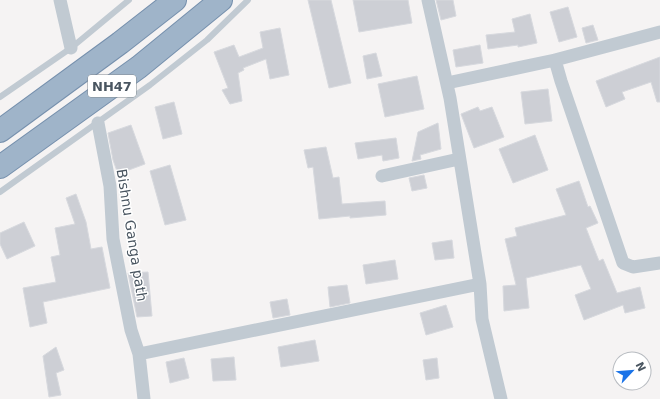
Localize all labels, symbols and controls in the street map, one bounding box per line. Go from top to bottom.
road number: NH47 [88,75,136,97]
street label: Bishnu Ganga path [114,168,150,302]
north arrow [612,351,652,391]
text: N [633,360,648,374]

